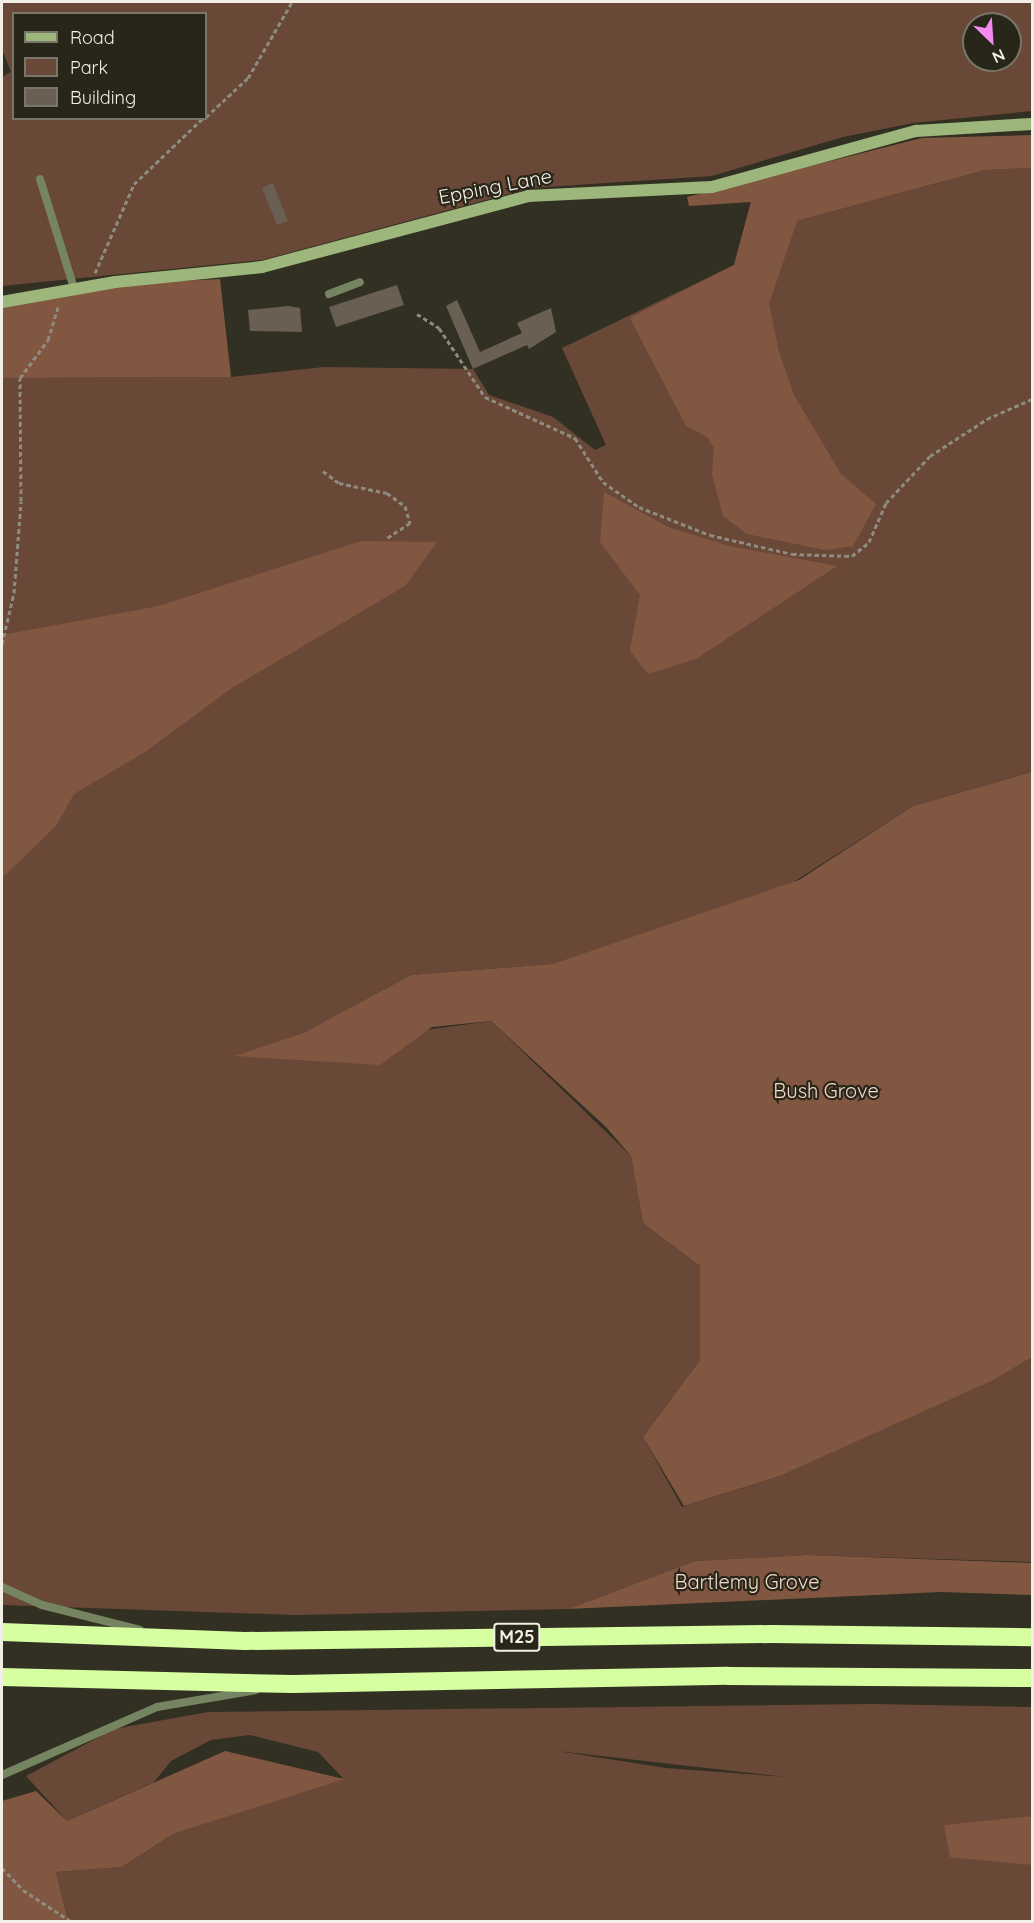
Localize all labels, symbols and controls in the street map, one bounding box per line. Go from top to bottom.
legend [12,12,207,120]
north arrow [962,12,1022,72]
text: Road [70,26,115,49]
text: N [989,45,1008,68]
text: Park [70,56,108,79]
text: Building [70,86,136,109]
street label: Epping Lane [436,163,554,209]
park label: Bush Grove [773,1078,879,1102]
park label: Bartlemy Grove [674,1569,820,1593]
road number: M25 [493,1622,541,1652]

